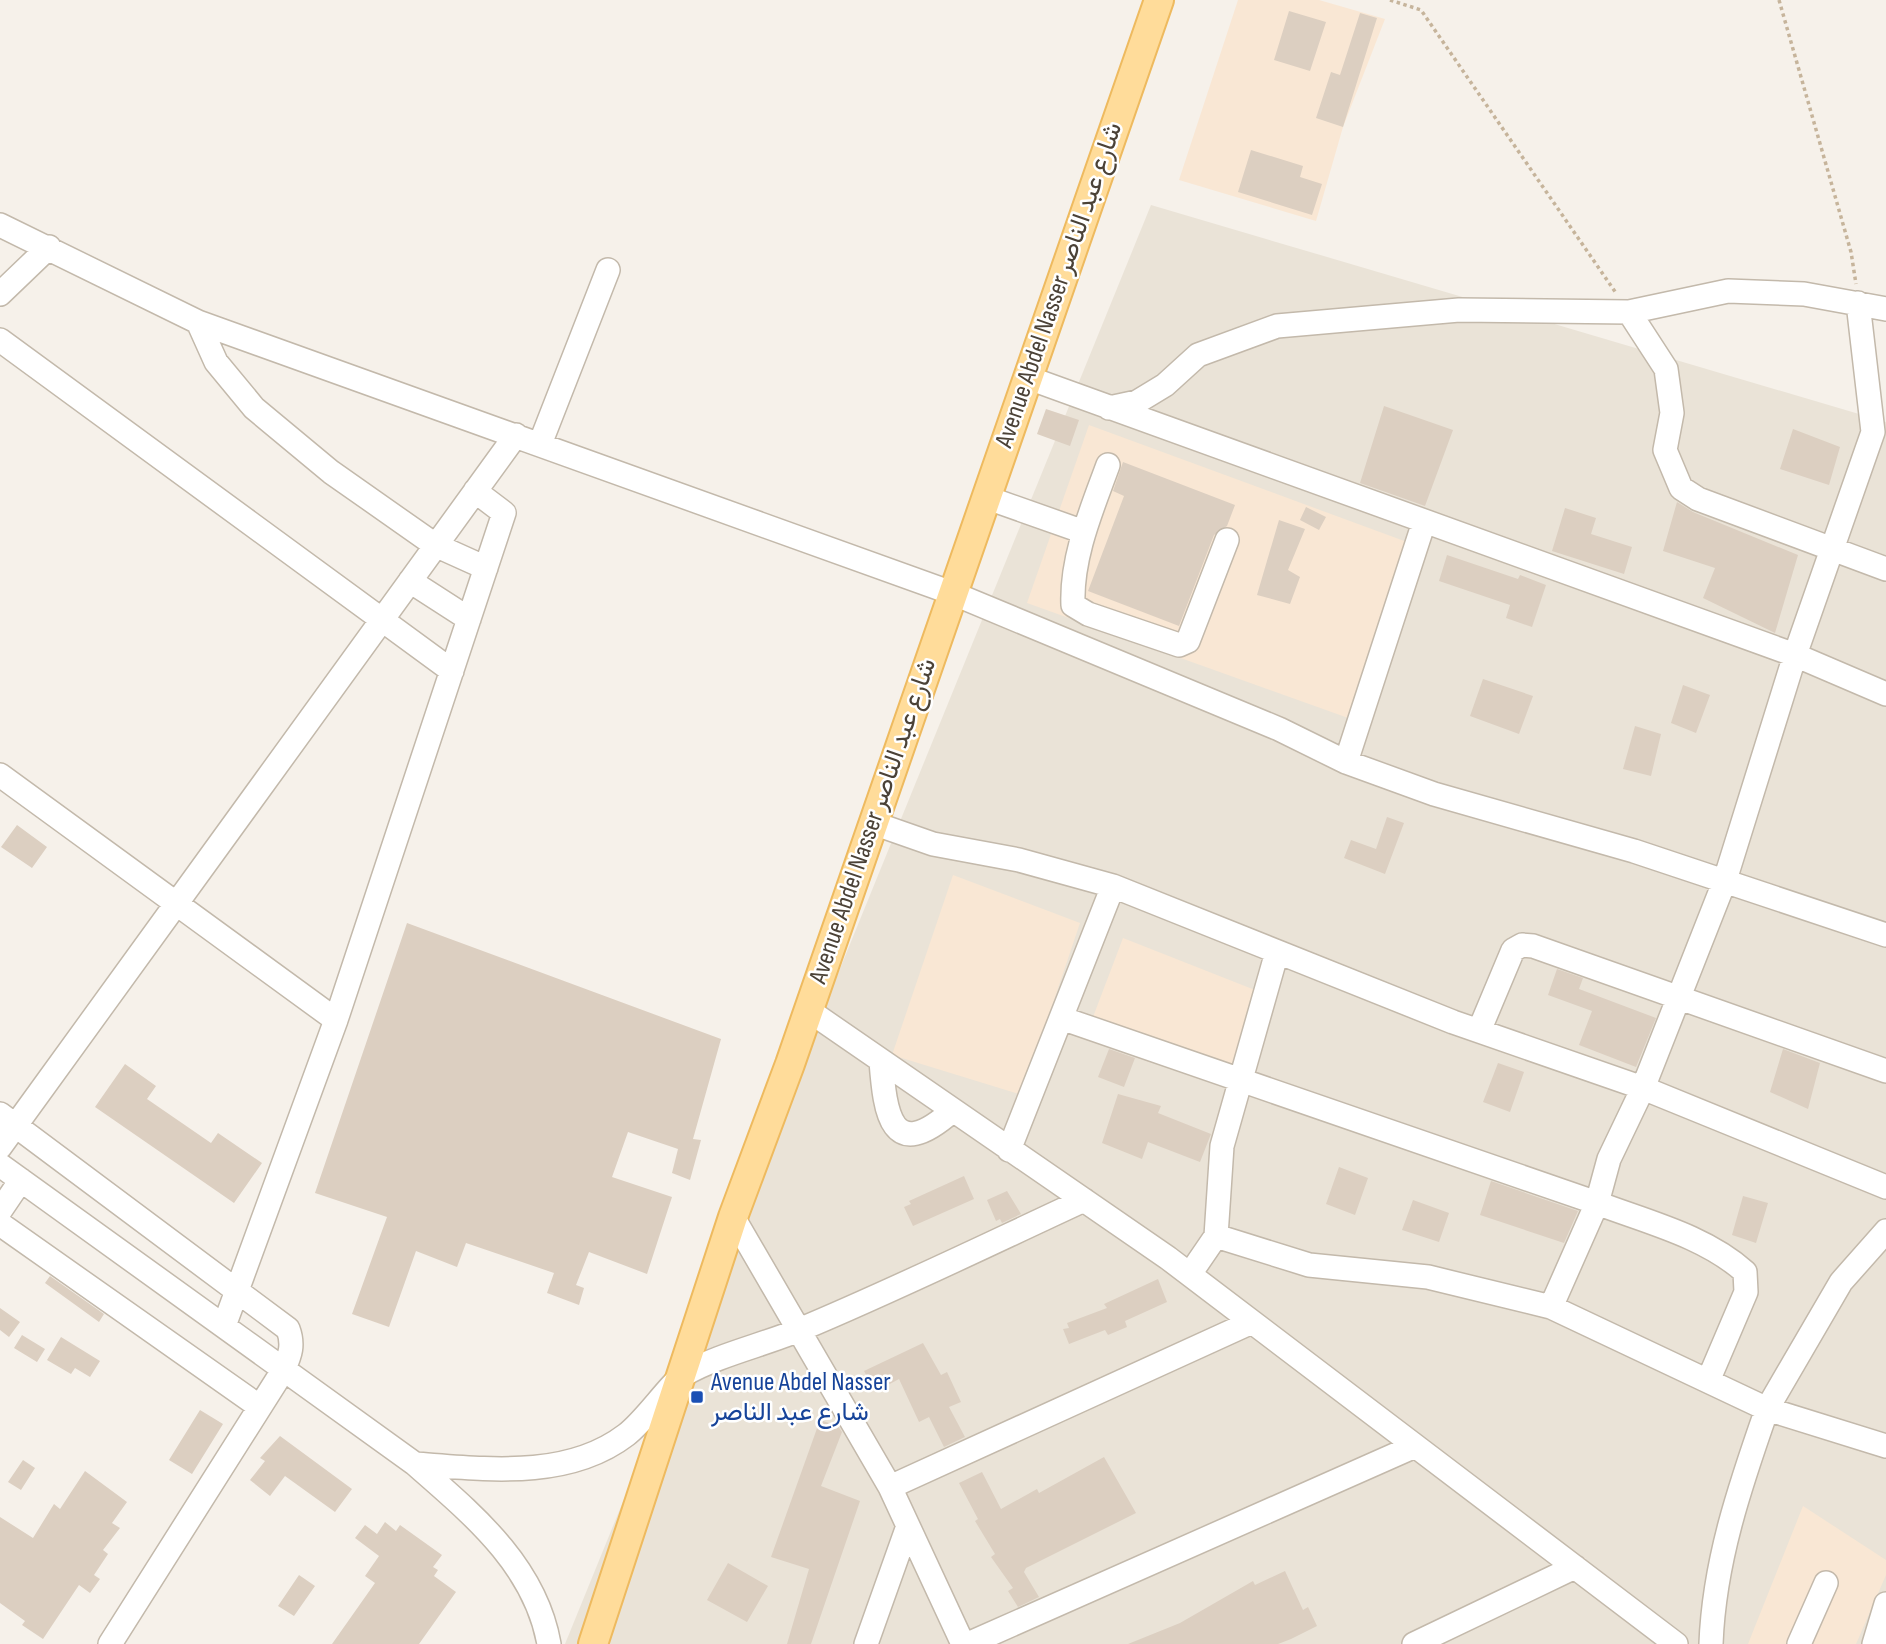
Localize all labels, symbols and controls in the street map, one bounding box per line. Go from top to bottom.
street label: Avenue Abdel Nasser شارع عبد الناصر [988,118,1130,453]
street label: Avenue Abdel Nasser شارع عبد الناصر [802,654,944,989]
place label: Avenue Abdel Nasser شارع عبد الناصر [710,1367,891,1429]
marker: Avenue Abdel Nasser شارع عبد الناصر [689,1389,705,1405]

